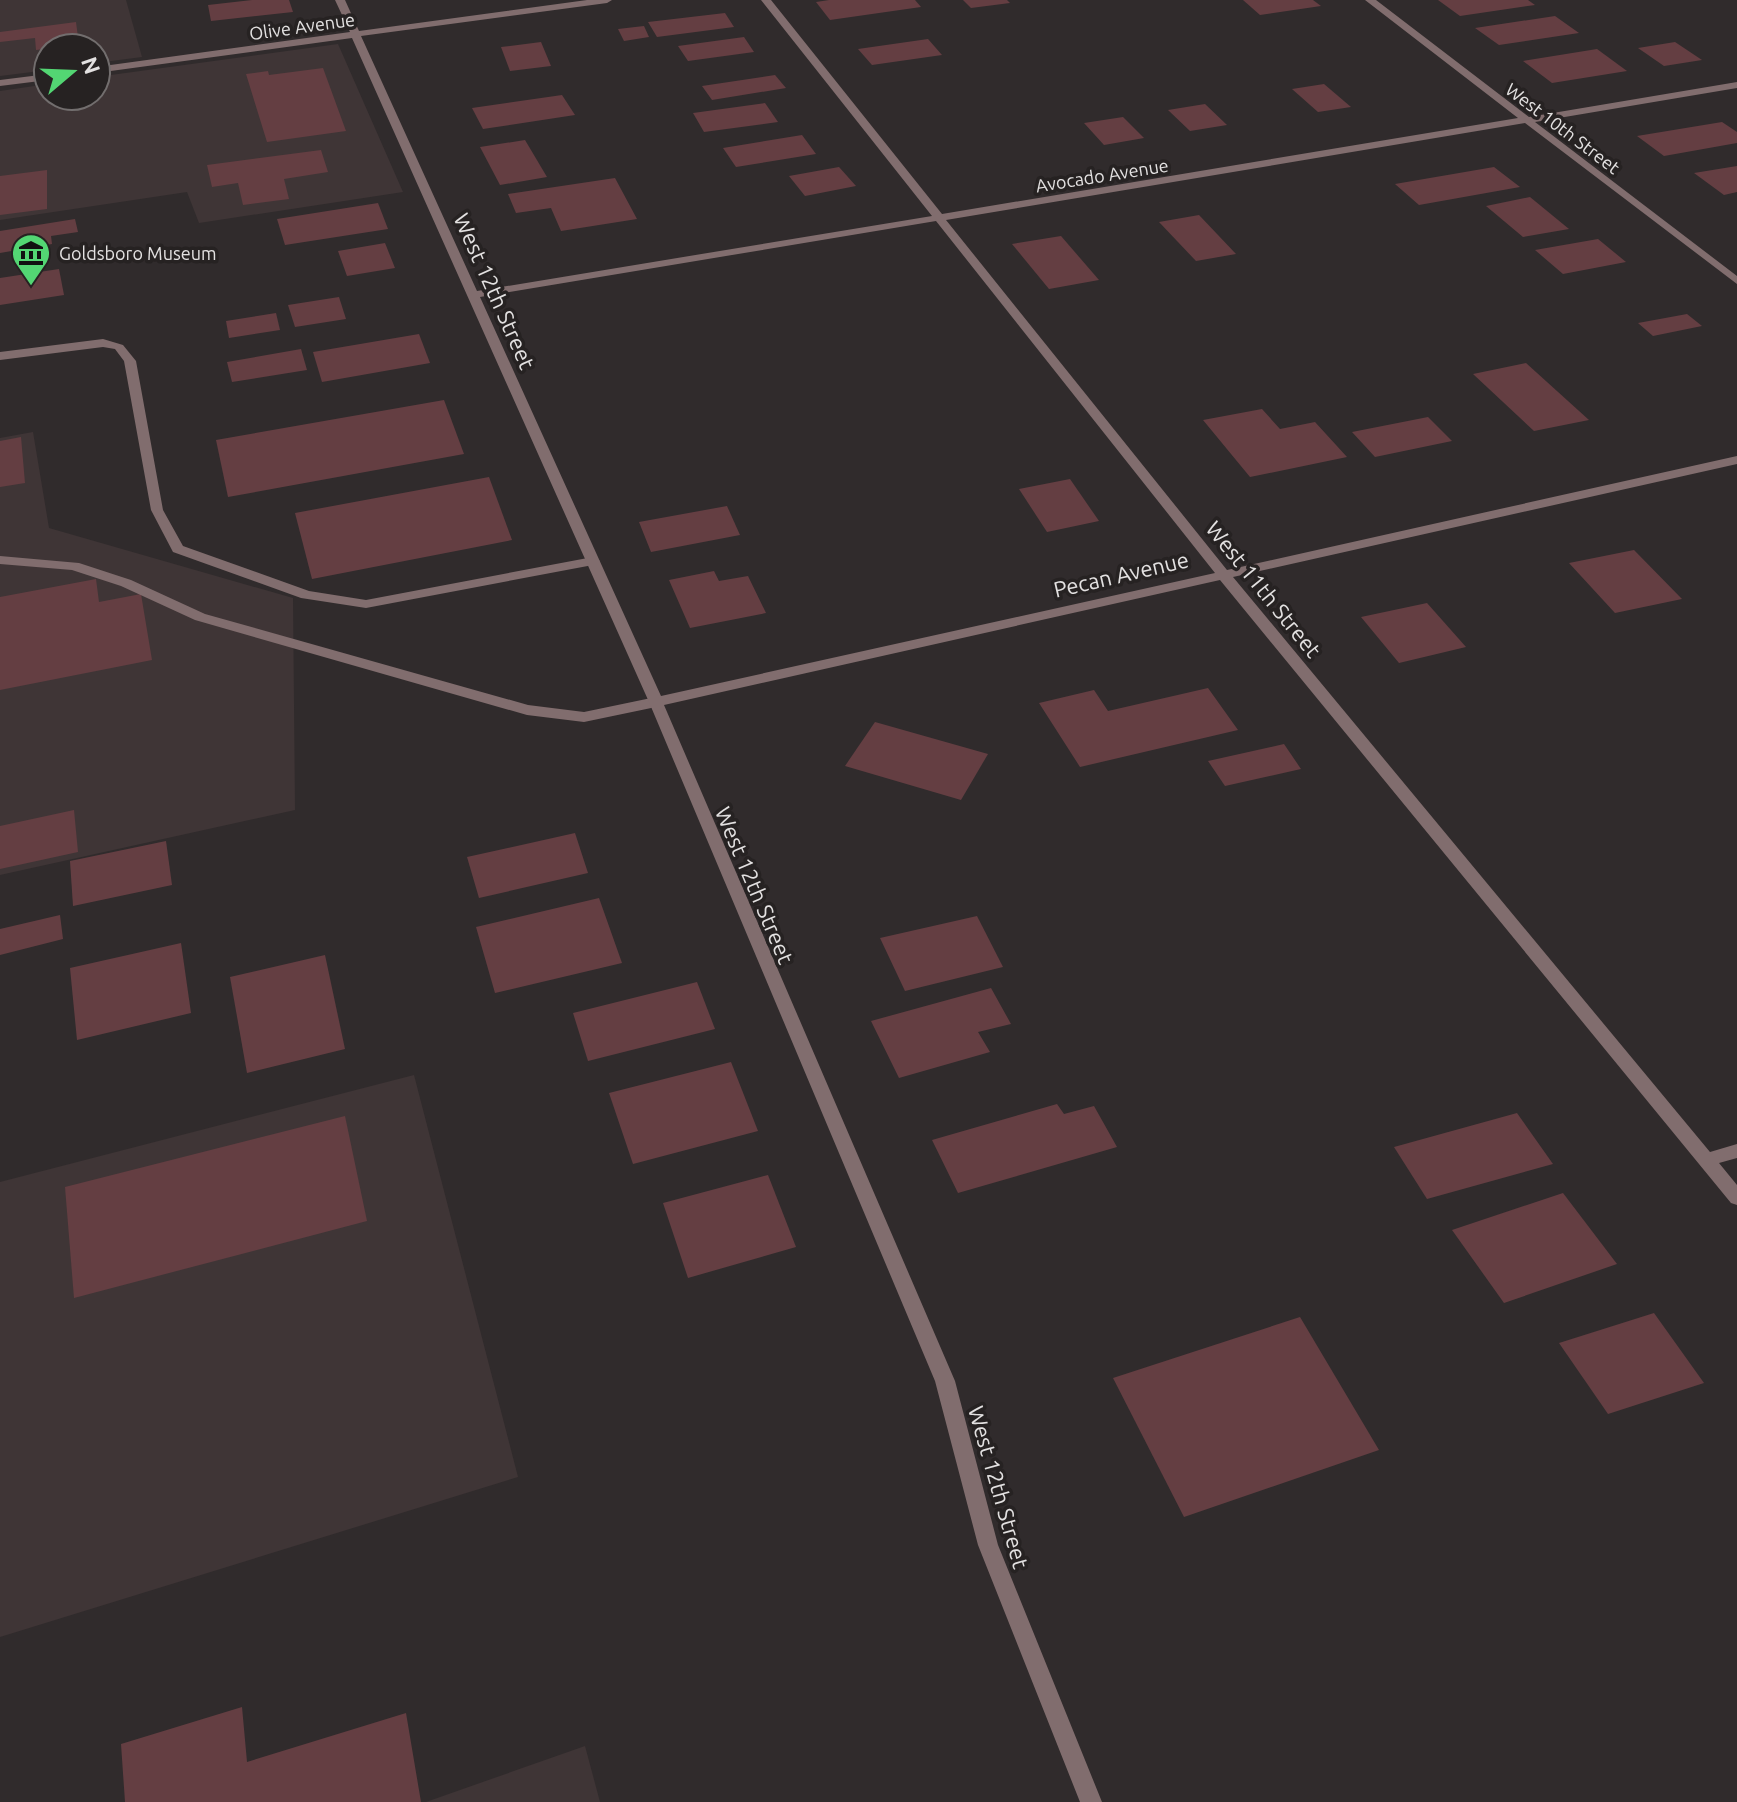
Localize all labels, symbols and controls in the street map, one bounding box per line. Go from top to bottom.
street label: Olive Avenue [248,9,356,43]
north arrow [32,32,112,112]
text: N [77,53,106,77]
street label: West 10th Street [1502,79,1624,177]
street label: Avocado Avenue [1034,155,1170,195]
street label: West 12th Street [449,209,541,373]
museum icon: Goldsboro Museum [10,232,52,287]
place label: Goldsboro Museum [59,243,217,263]
street label: West 11th Street [1201,516,1327,662]
street label: Pecan Avenue [1051,546,1191,602]
street label: West 12th Street [711,803,799,967]
street label: West 12th Street [964,1403,1034,1571]

